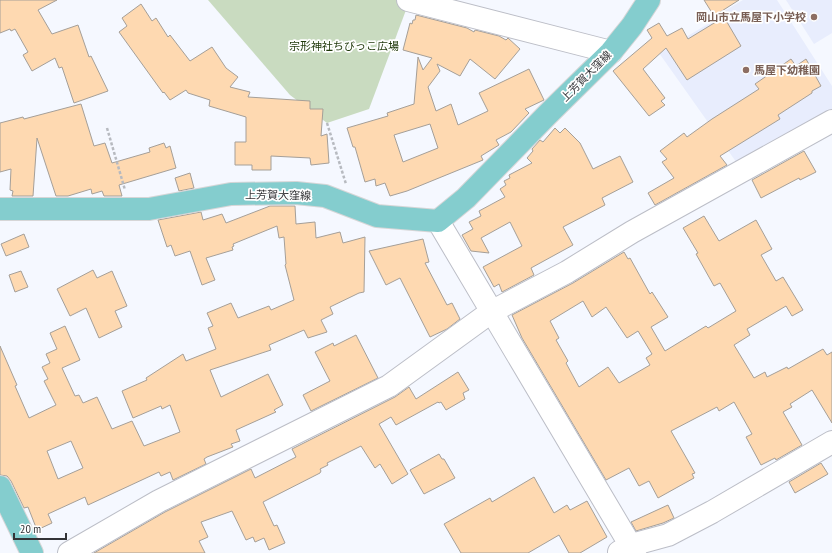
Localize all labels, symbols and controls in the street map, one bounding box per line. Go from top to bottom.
place label: 岡山市立馬屋下小学校 [696,10,806,24]
marker: 岡山市立馬屋下小学校 [809,12,819,22]
park label: 宗形神社ちびっこ広場 [289,39,399,53]
street label: 上芳賀大窪線 [558,48,614,104]
place label: 馬屋下幼稚園 [754,63,820,77]
marker: 馬屋下幼稚園 [741,65,751,75]
street label: 上芳賀大窪線 [245,187,311,203]
scale bar [14,515,66,541]
text: 20 m [20,521,41,536]

